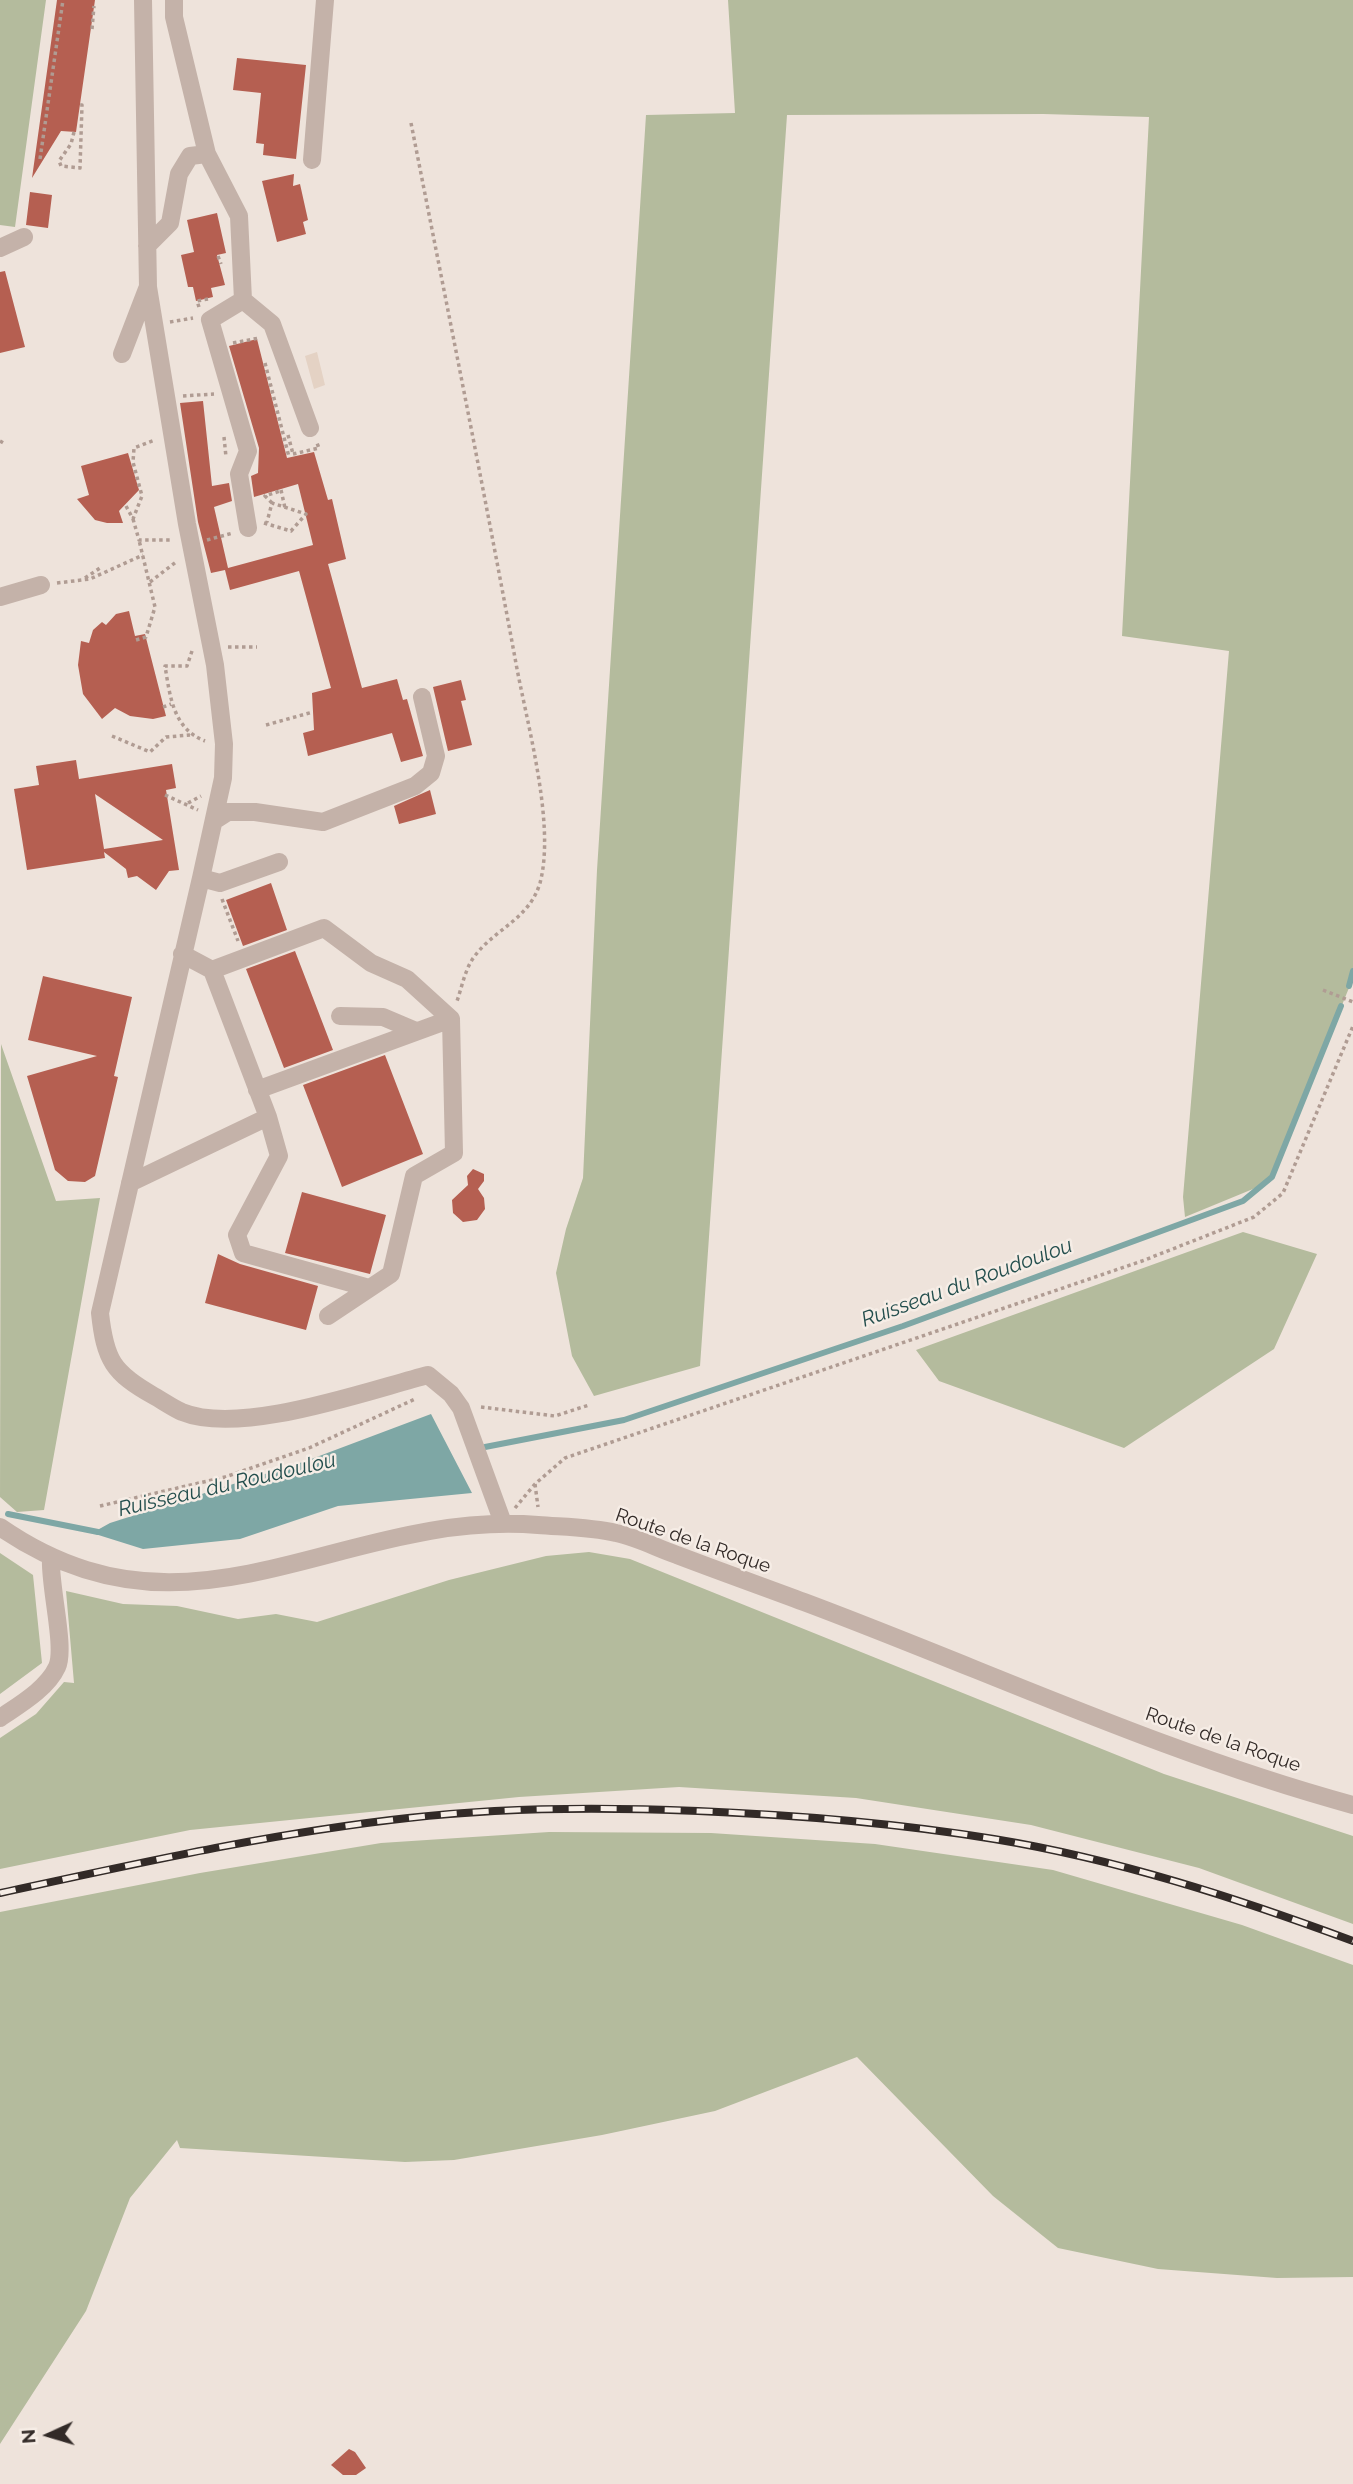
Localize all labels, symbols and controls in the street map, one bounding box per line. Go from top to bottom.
water label: Ruisseau du Roudoulou [858,1233,1076,1333]
water label: Ruisseau du Roudoulou [116,1448,338,1522]
street label: Route de la Roque [612,1504,774,1578]
street label: Route de la Roque [1142,1703,1304,1777]
north arrow [14,2400,84,2470]
text: N [17,2428,40,2444]

